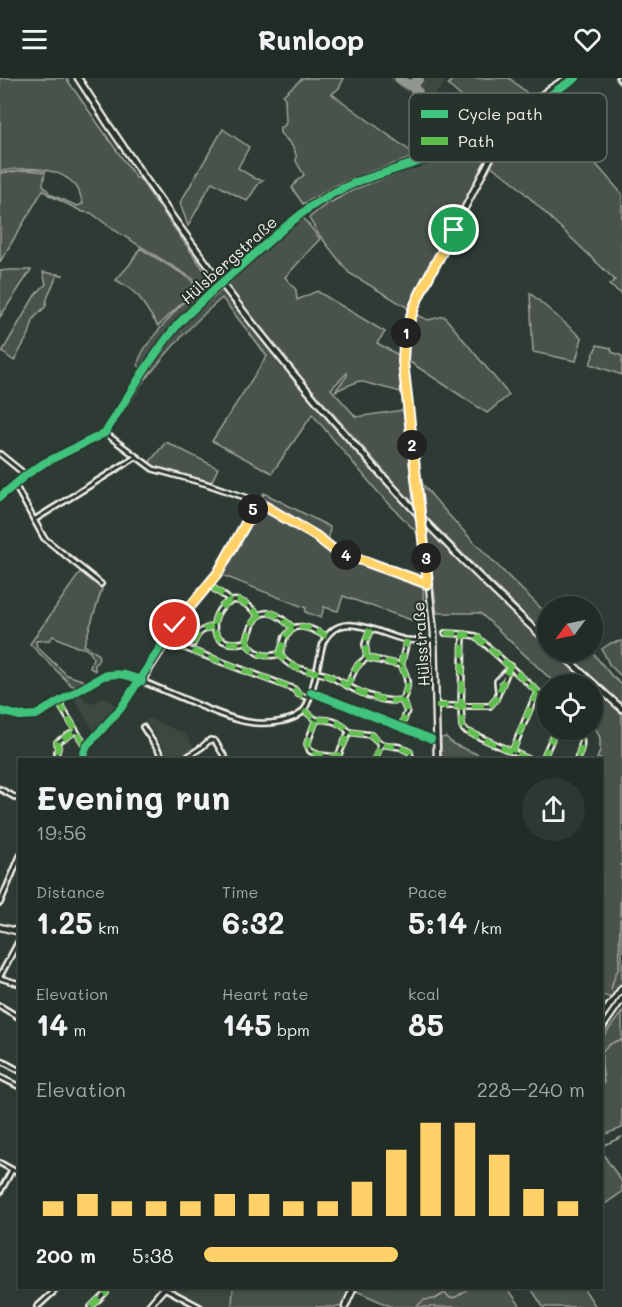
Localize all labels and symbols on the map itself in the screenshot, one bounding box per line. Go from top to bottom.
legend [409,93,607,162]
text: Cycle path [458,103,542,124]
text: Path [458,130,494,151]
pin [428,204,479,255]
street label: Hülsbergstraße [176,211,281,308]
pin: 1 [391,318,421,348]
pin: 2 [397,430,427,460]
pin: 5 [238,494,268,524]
pin: 4 [331,540,361,570]
pin: 3 [411,543,441,573]
north arrow [537,596,603,662]
pin [149,599,200,650]
street label: Hülsstraße [407,601,434,687]

